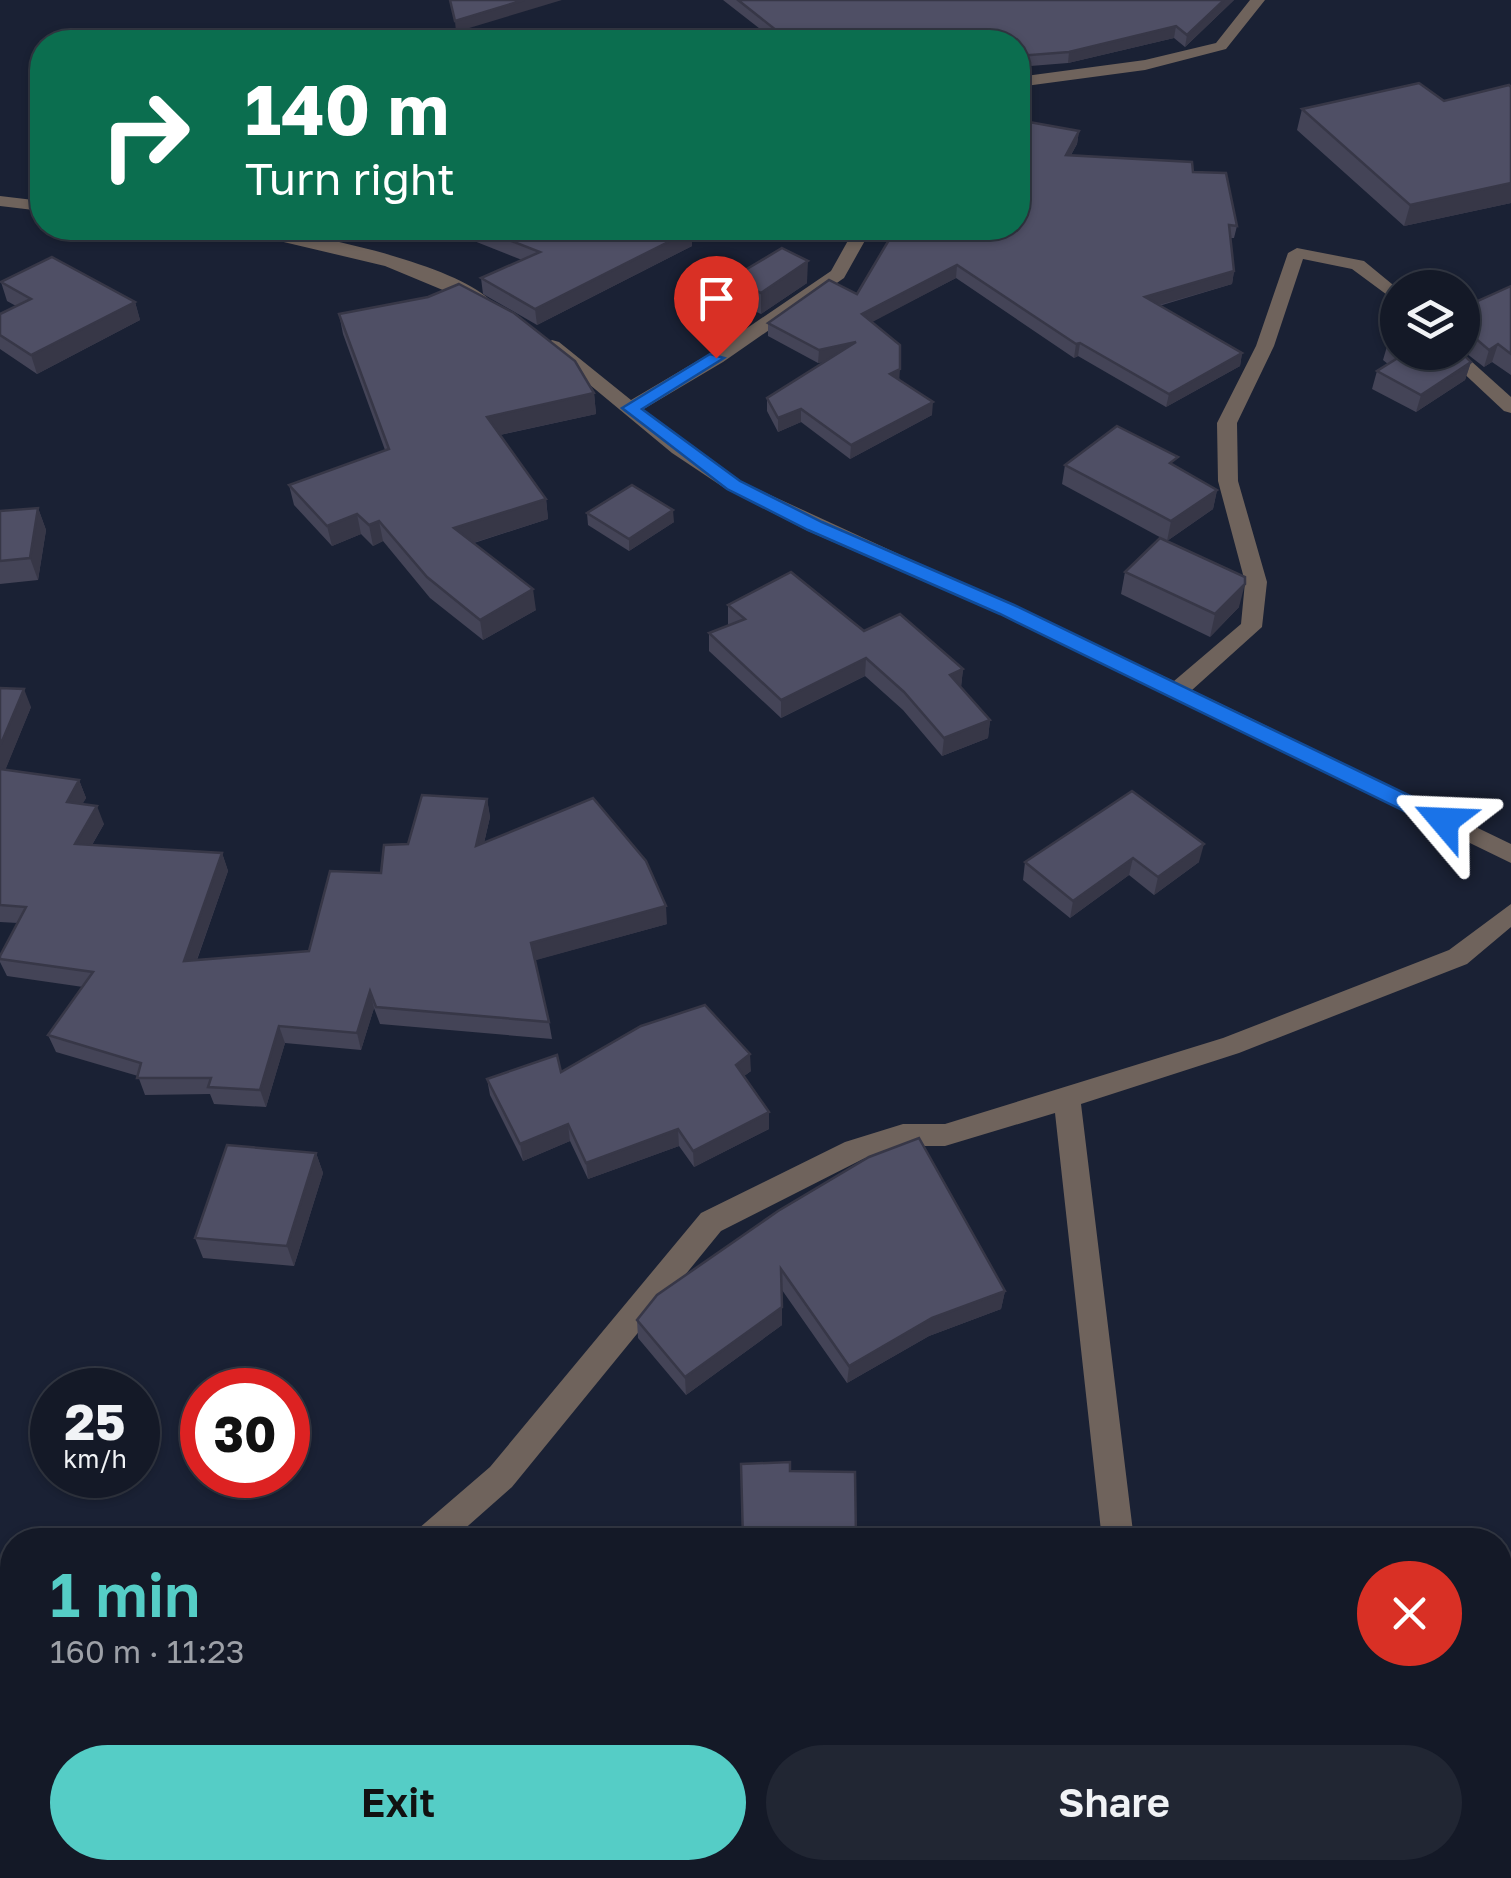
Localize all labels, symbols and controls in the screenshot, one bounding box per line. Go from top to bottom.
text: 140 m [245,66,449,150]
icon: right [80,70,210,200]
text: Turn right [245,151,455,205]
pin [674,256,759,359]
map controls [1380,270,1480,370]
button: layers [1380,270,1480,370]
icon: arrive [689,271,744,326]
position arrow [1392,769,1496,873]
speed limit sign: 30 [180,1368,310,1498]
text: 25 [64,1391,125,1451]
text: km/h [63,1443,127,1474]
text: 1 min [50,1558,200,1630]
button: close [1357,1561,1462,1666]
text: 160 m · 11:23 [50,1632,245,1670]
button: Exit [50,1745,746,1860]
button: Share [766,1745,1462,1860]

